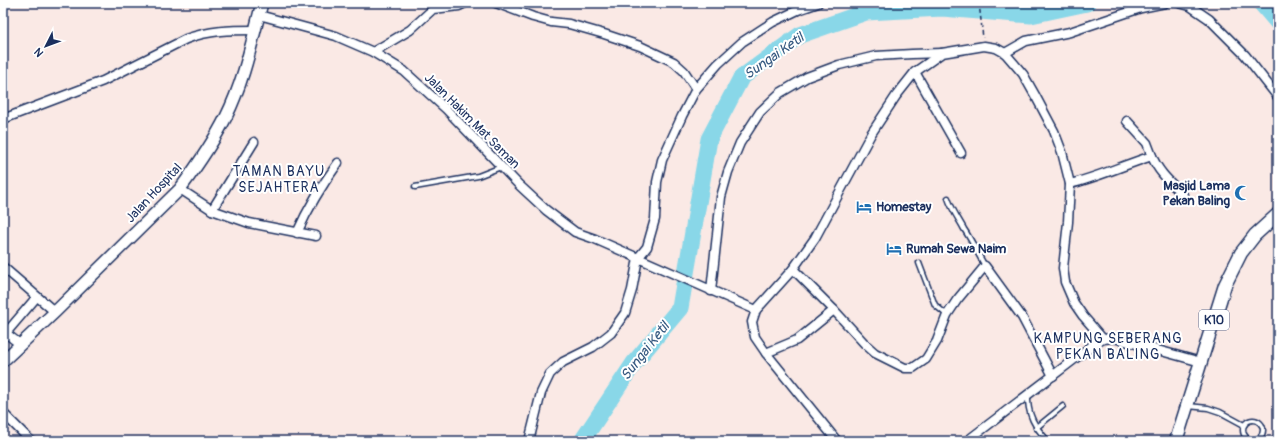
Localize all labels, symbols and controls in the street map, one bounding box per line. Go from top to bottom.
north arrow [26,26,66,66]
water label: Sungai Ketil [741,28,809,83]
text: N [31,45,46,59]
street label: Jalan Hakim Mat Saman [421,70,523,172]
street label: Jalan Hospital [123,160,185,226]
district label: TAMAN BAYU SEJAHTERA [233,163,325,196]
place label: Masjid Lama Pekan Baling [1163,178,1230,209]
mosque icon: Masjid Lama Pekan Baling [1233,184,1251,202]
hotel icon: Homestay [855,198,873,216]
place label: Homestay [876,199,932,215]
hotel icon: Rumah Sewa Naim [885,240,903,258]
place label: Rumah Sewa Naim [906,241,1007,257]
road number: K10 [1199,310,1229,330]
water label: Sungai Ketil [617,317,674,383]
district label: KAMPUNG SEBERANG PEKAN BALING [1034,330,1182,363]

